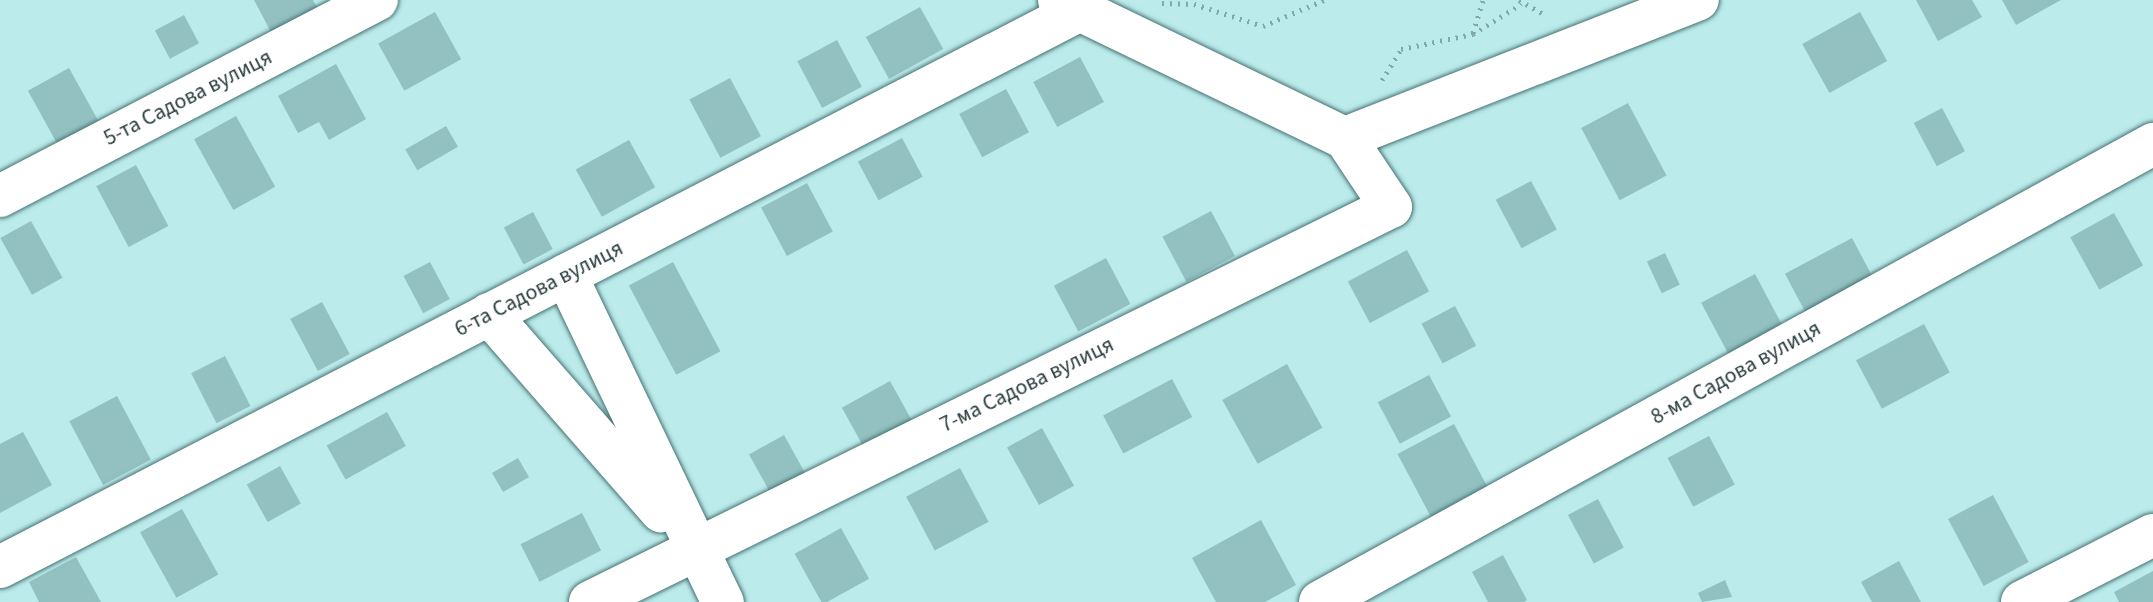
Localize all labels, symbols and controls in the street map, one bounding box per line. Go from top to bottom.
street label: 5-та Садова вулиця [99,44,277,152]
street label: 6-та Садова вулиця [450,235,628,343]
street label: 8-ма Садова вулиця [1646,315,1826,431]
street label: 7-ма Садова вулиця [936,331,1118,439]

